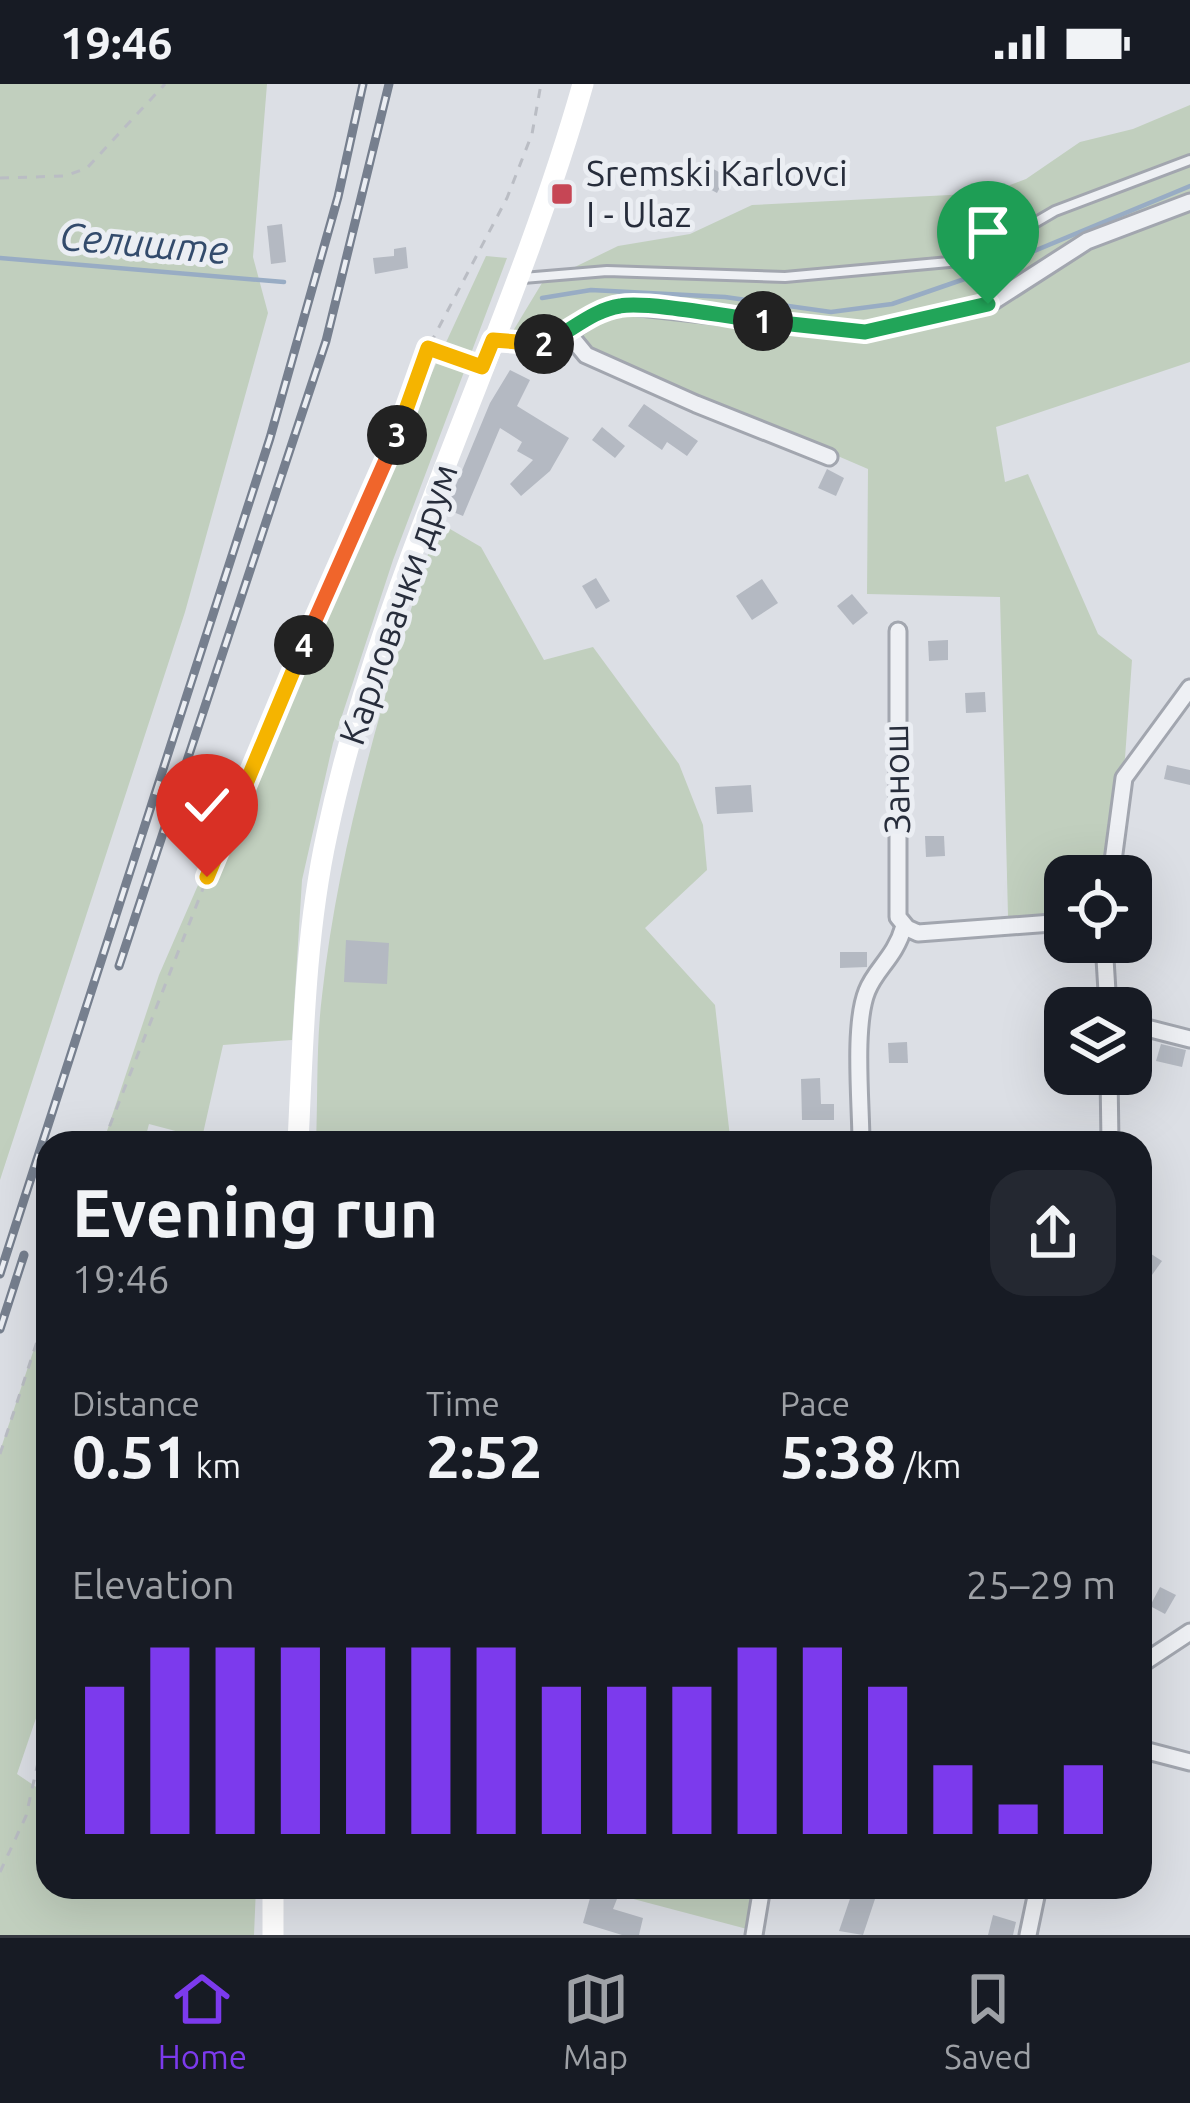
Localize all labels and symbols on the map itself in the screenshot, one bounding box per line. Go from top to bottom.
place label: Sremski Karlovci I - Ulaz [586,152,848,234]
marker: Sremski Karlovci I - Ulaz [549,181,575,207]
pin [937,181,1039,304]
water label: Селиште [58,214,231,271]
pin: 1 [733,291,793,351]
pin: 2 [514,314,574,374]
pin: 3 [367,405,427,465]
street label: Карловачки друм [330,458,465,750]
pin: 4 [274,615,334,675]
street label: Занош [874,724,917,834]
pin [156,754,258,877]

